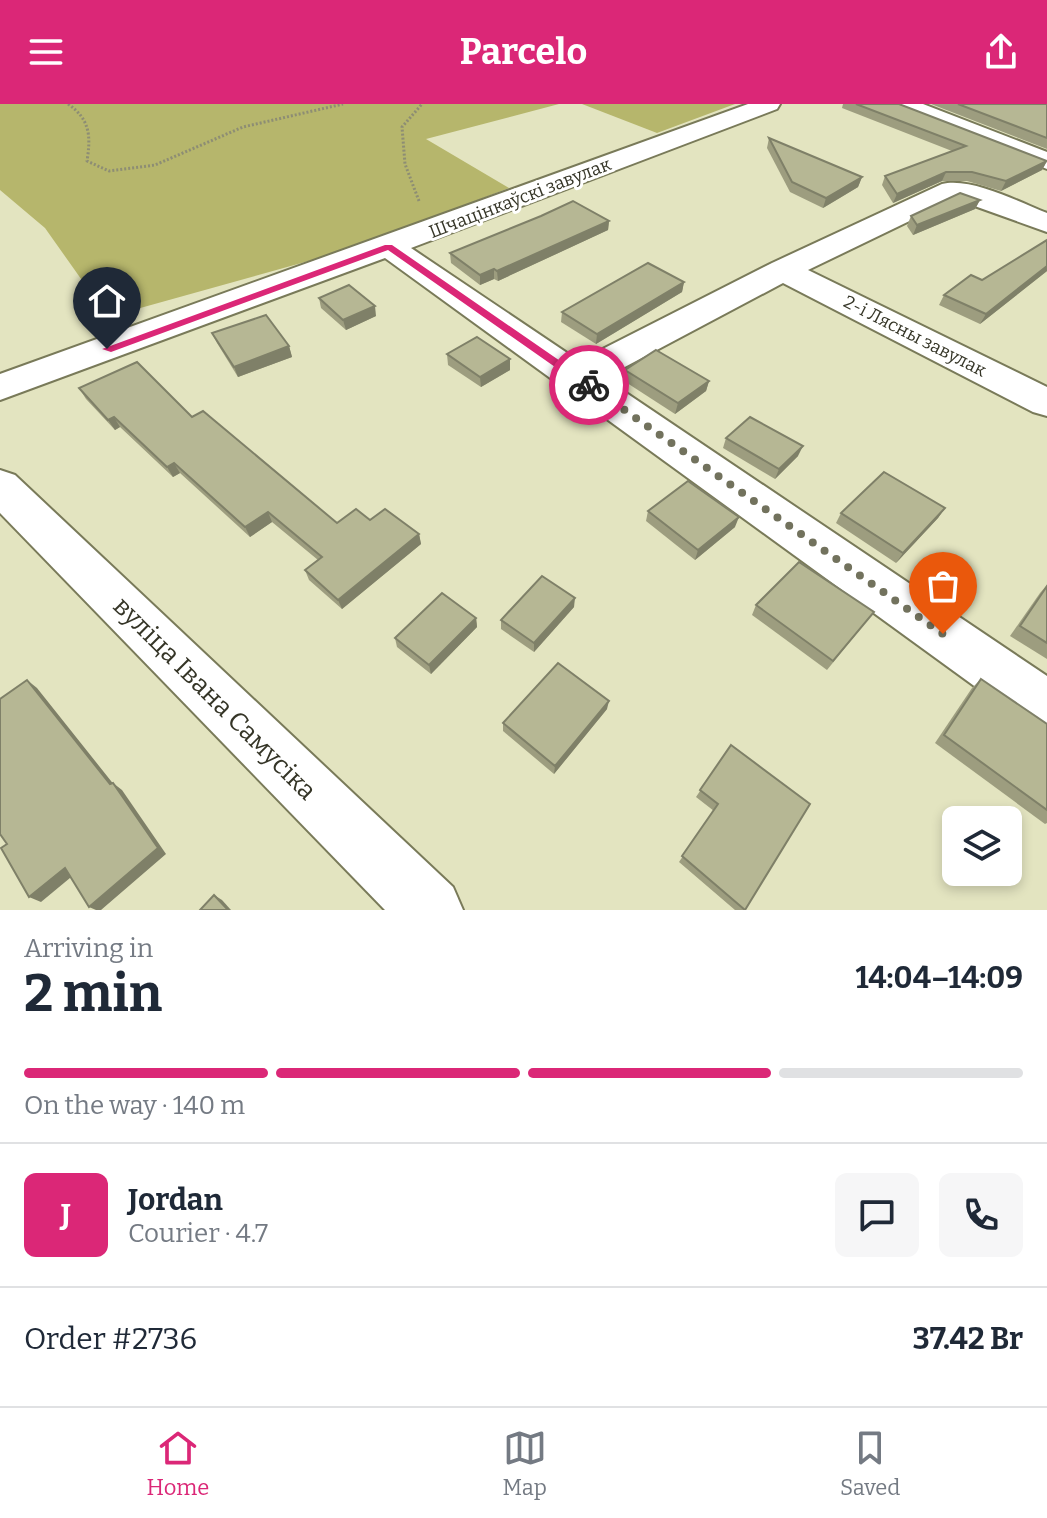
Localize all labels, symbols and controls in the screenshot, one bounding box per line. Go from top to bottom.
icon: menu [24,30,68,74]
text: Parcelo [460,30,587,74]
icon: share [979,30,1023,74]
street label: Шчацінкаўскі завулак [426,153,615,243]
pin [73,267,141,349]
icon: home [85,279,129,323]
street label: 2-і Лясны завулак [840,291,990,382]
courier [549,345,629,425]
icon: bike [567,363,611,407]
pin [909,552,977,634]
icon: bag [921,564,965,608]
street label: вуліца Івана Самусіка [107,590,323,806]
map controls [942,806,1022,886]
button: layers [942,806,1022,886]
text: Arriving in [24,933,153,964]
text: 14:04–14:09 [855,960,1023,996]
text: 2 min [24,962,162,1025]
text: On the way · 140 m [24,1090,245,1121]
button: chat [835,1173,919,1257]
button: phone [939,1173,1023,1257]
text: Jordan [128,1182,223,1218]
text: J [61,1197,71,1233]
text: Courier · 4.7 [128,1218,268,1249]
text: Order #2736 [24,1321,197,1357]
text: 37.42 Br [912,1321,1023,1357]
tab: Home [147,1426,209,1501]
tab: Map [502,1426,547,1501]
tab: Saved [840,1426,900,1501]

